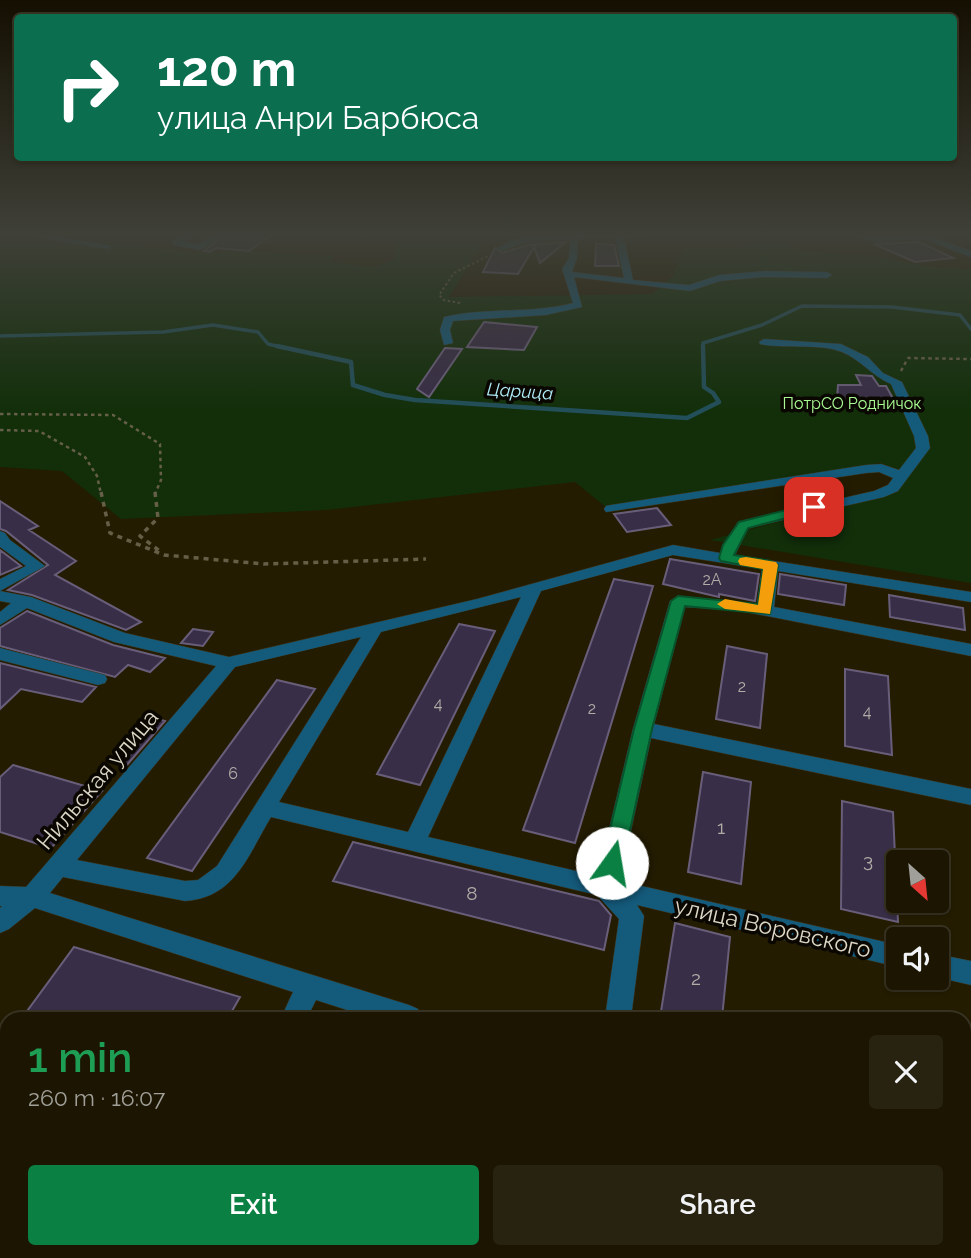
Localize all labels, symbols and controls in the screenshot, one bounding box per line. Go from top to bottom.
text: 120 m [157,40,296,97]
icon: right [42,42,133,133]
text: улица Анри Барбюса [157,99,479,136]
water label: Царица [486,378,554,404]
park label: ПотрСО Родничок [782,394,922,413]
pin [784,477,844,537]
icon: arrive [795,488,833,526]
house number: 2А [702,570,722,589]
house number: 2 [738,677,746,696]
house number: 4 [434,694,443,713]
house number: 2 [588,699,596,718]
house number: 4 [863,702,872,721]
street label: Нильская улица [31,704,163,854]
house number: 6 [228,764,238,783]
house number: 1 [717,816,725,838]
position arrow [575,826,649,900]
house number: 3 [863,849,873,871]
north arrow [886,850,948,914]
map controls [886,850,949,990]
house number: 8 [466,882,478,904]
street label: улица Воровского [672,891,874,963]
button: sound [886,927,949,990]
house number: 2 [691,967,701,989]
text: 1 min [28,1033,132,1082]
button: close [869,1035,943,1109]
text: 260 m · 16:07 [28,1084,165,1111]
button: Exit [28,1165,479,1245]
button: Share [493,1165,943,1245]

